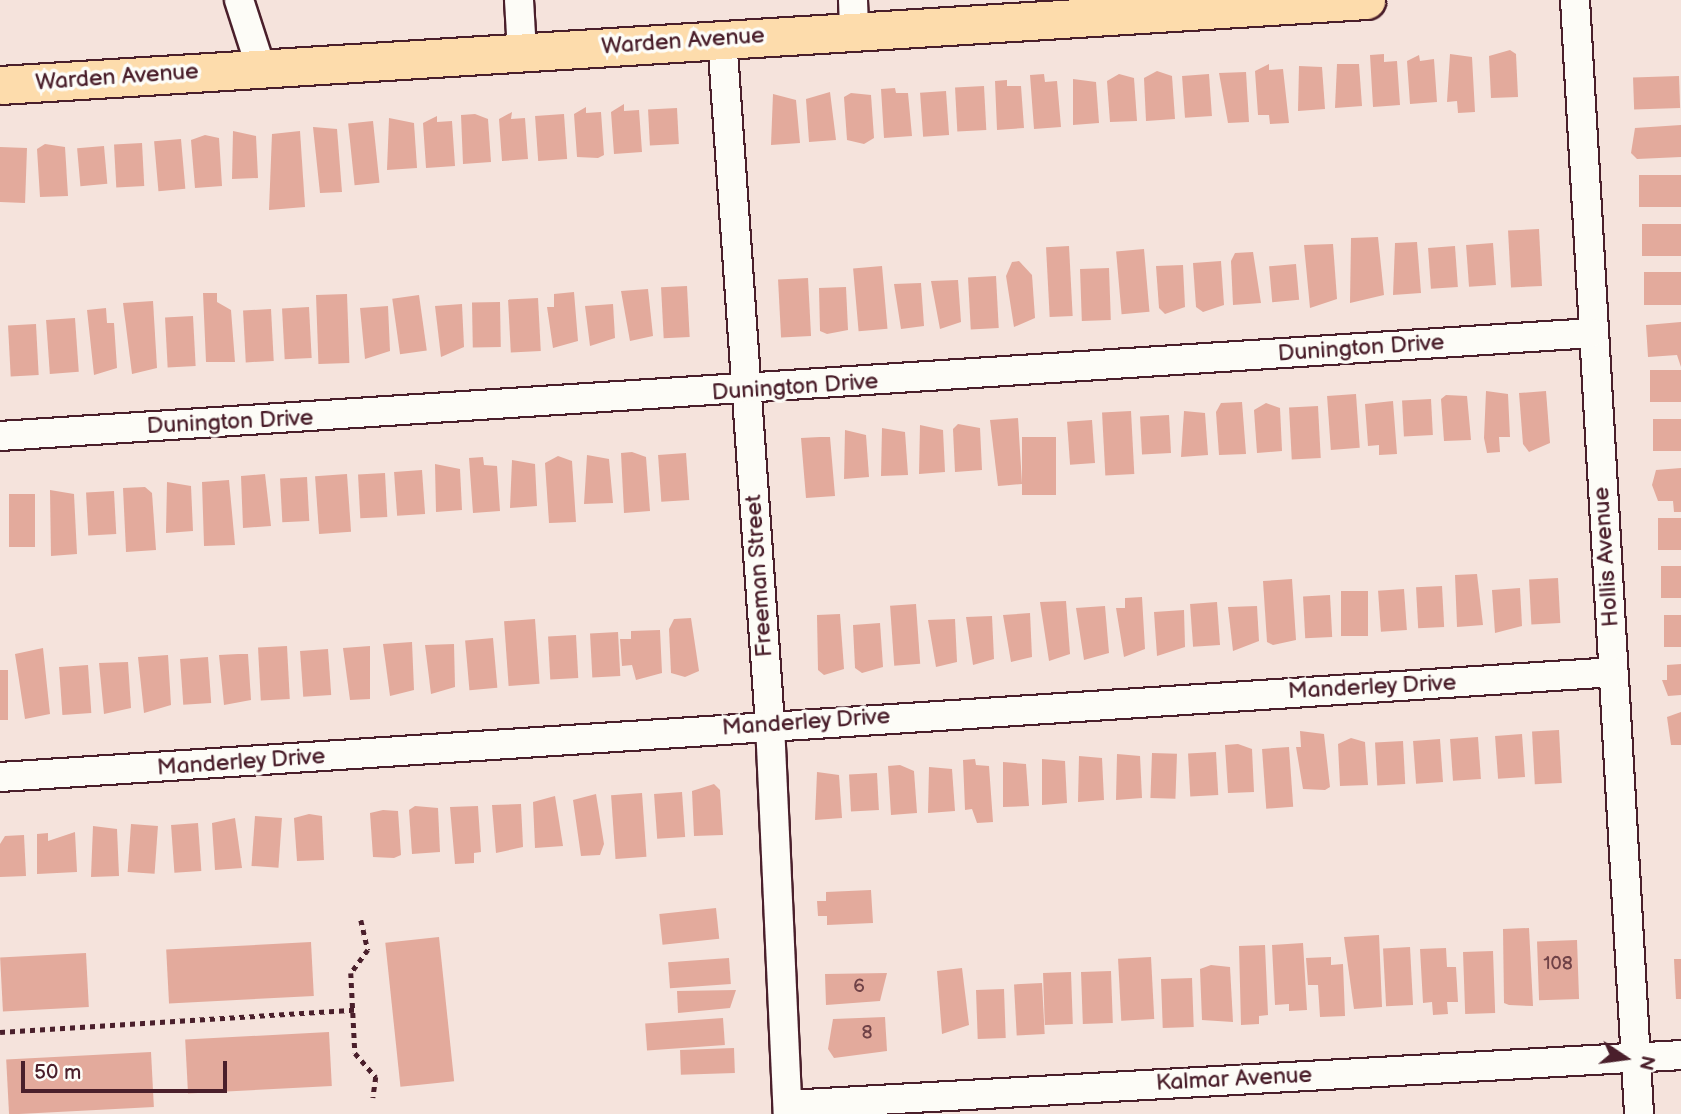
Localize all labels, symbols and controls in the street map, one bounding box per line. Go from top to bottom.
street label: Warden Avenue [600,22,766,60]
street label: Warden Avenue [34,58,200,96]
street label: Dunington Drive [1277,328,1445,368]
street label: Dunington Drive [711,367,879,407]
street label: Dunington Drive [146,404,314,440]
street label: Hollis Avenue [1587,486,1625,628]
street label: Freeman Street [740,494,778,658]
street label: Manderley Drive [1286,669,1458,705]
street label: Manderley Drive [720,702,892,742]
street label: Manderley Drive [155,742,327,782]
house number: 108 [1543,953,1573,975]
house number: 6 [853,976,865,998]
house number: 8 [861,1022,873,1044]
north arrow [1590,1023,1660,1093]
scale bar [24,1048,231,1092]
text: N [1633,1053,1659,1072]
text: 50 m [34,1060,81,1085]
street label: Kalmar Avenue [1155,1061,1313,1097]

